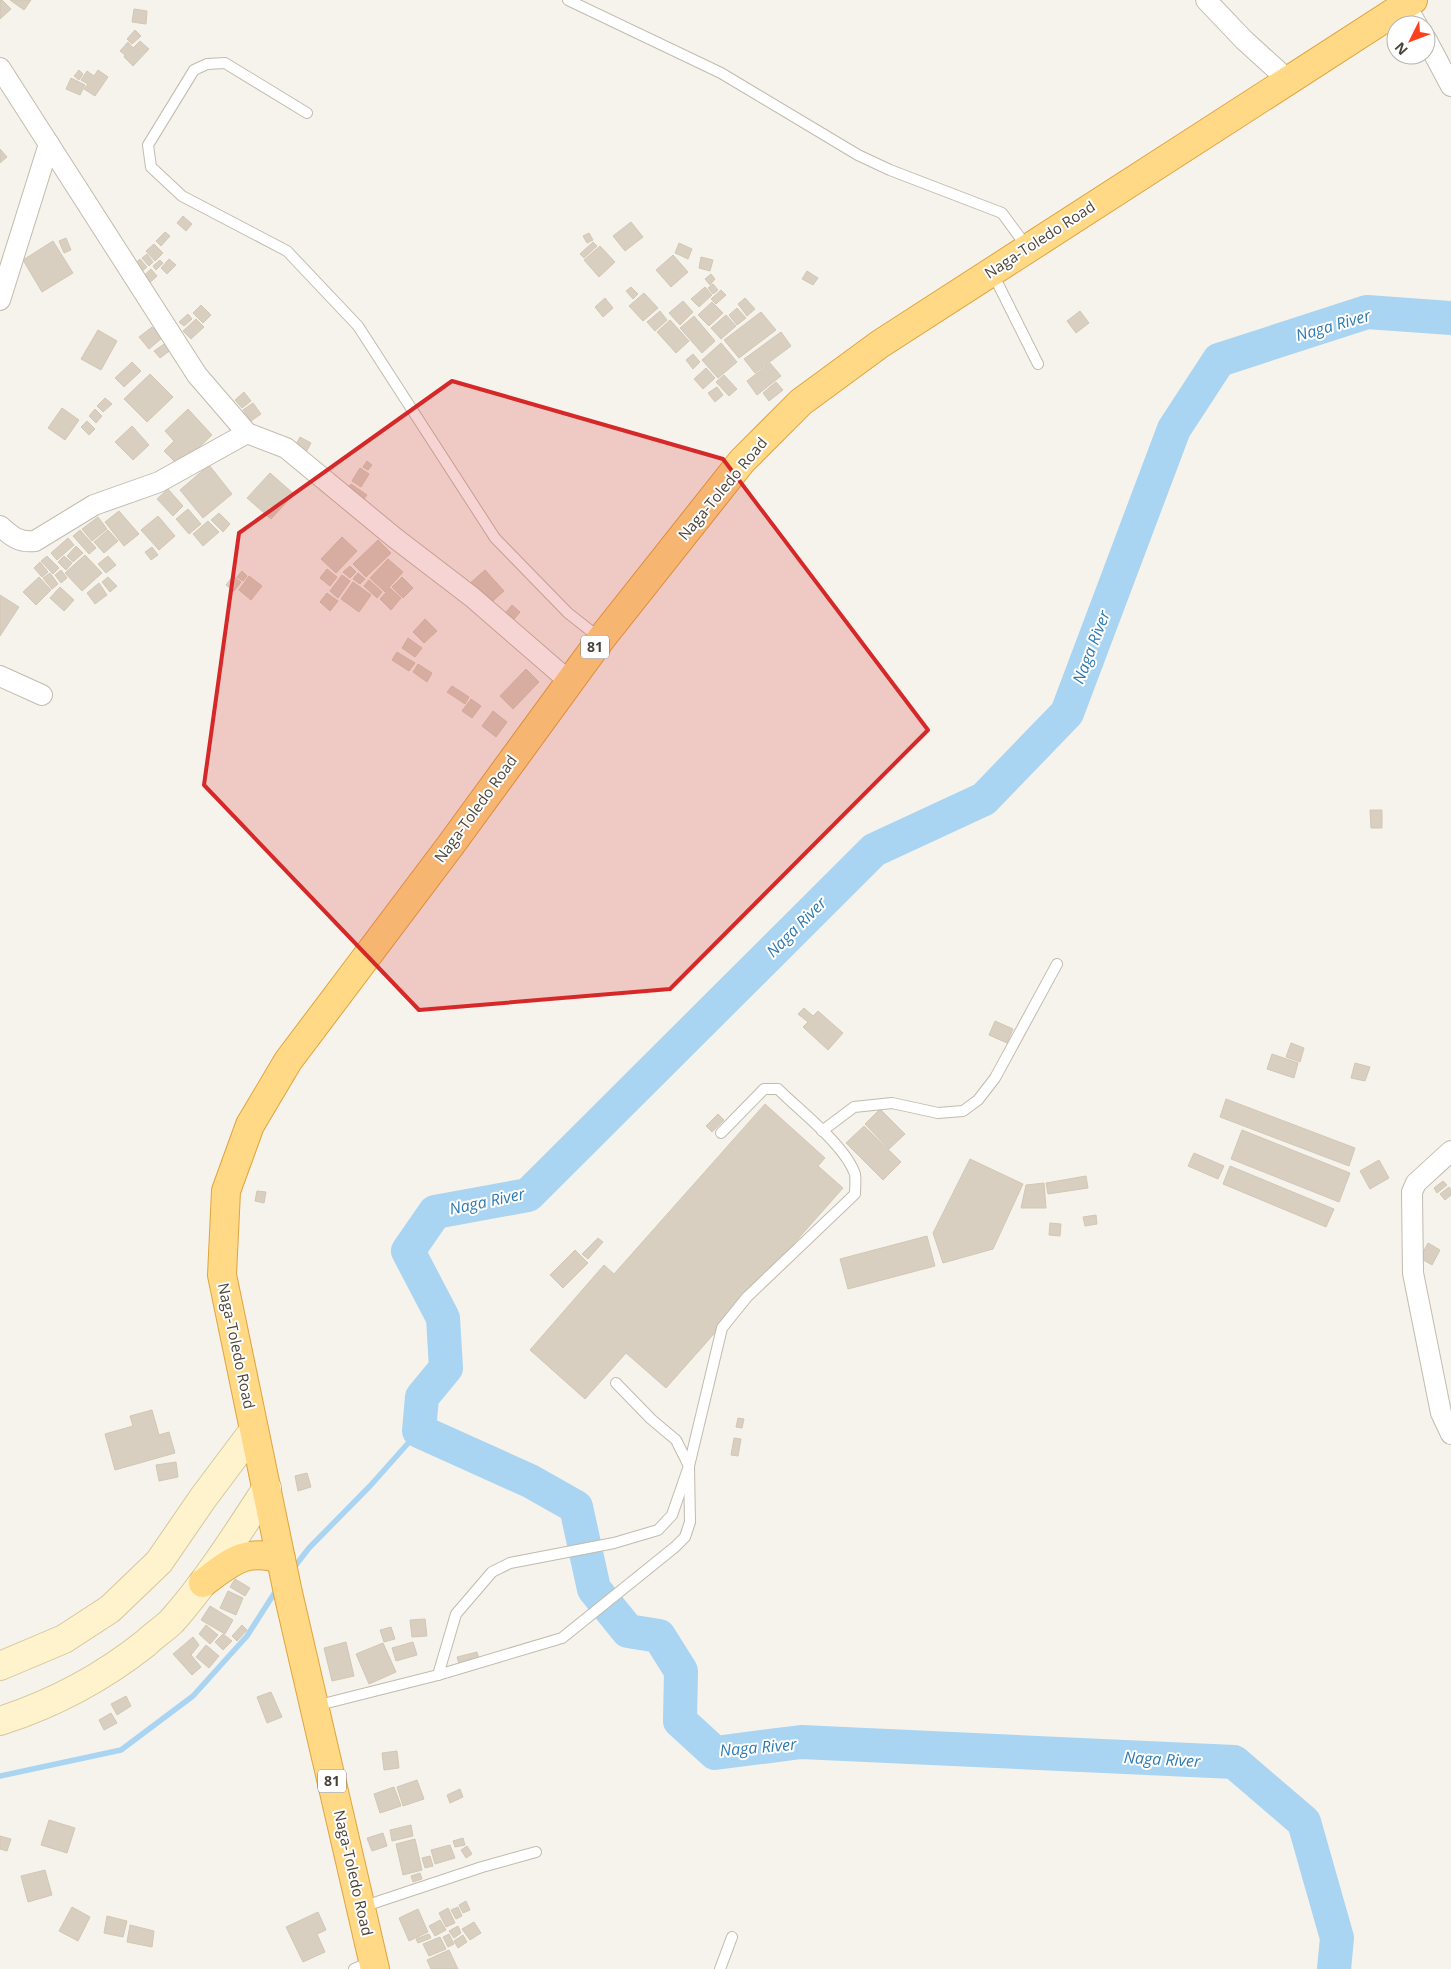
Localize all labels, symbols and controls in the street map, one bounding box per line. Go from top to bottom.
north arrow [1386,15,1436,65]
text: N [1390,38,1412,60]
street label: Naga-Toledo Road [980,196,1099,282]
water label: Naga River [1293,304,1374,346]
street label: Naga-Toledo Road [673,433,771,544]
water label: Naga River [1067,607,1115,687]
road number: 81 [581,636,609,659]
street label: Naga-Toledo Road [429,751,521,866]
water label: Naga River [761,892,831,962]
water label: Naga River [447,1182,527,1220]
street label: Naga-Toledo Road [214,1281,260,1411]
water label: Naga River [719,1733,798,1761]
water label: Naga River [1123,1746,1202,1772]
road number: 81 [318,1770,346,1792]
street label: Naga-Toledo Road [330,1808,378,1938]

